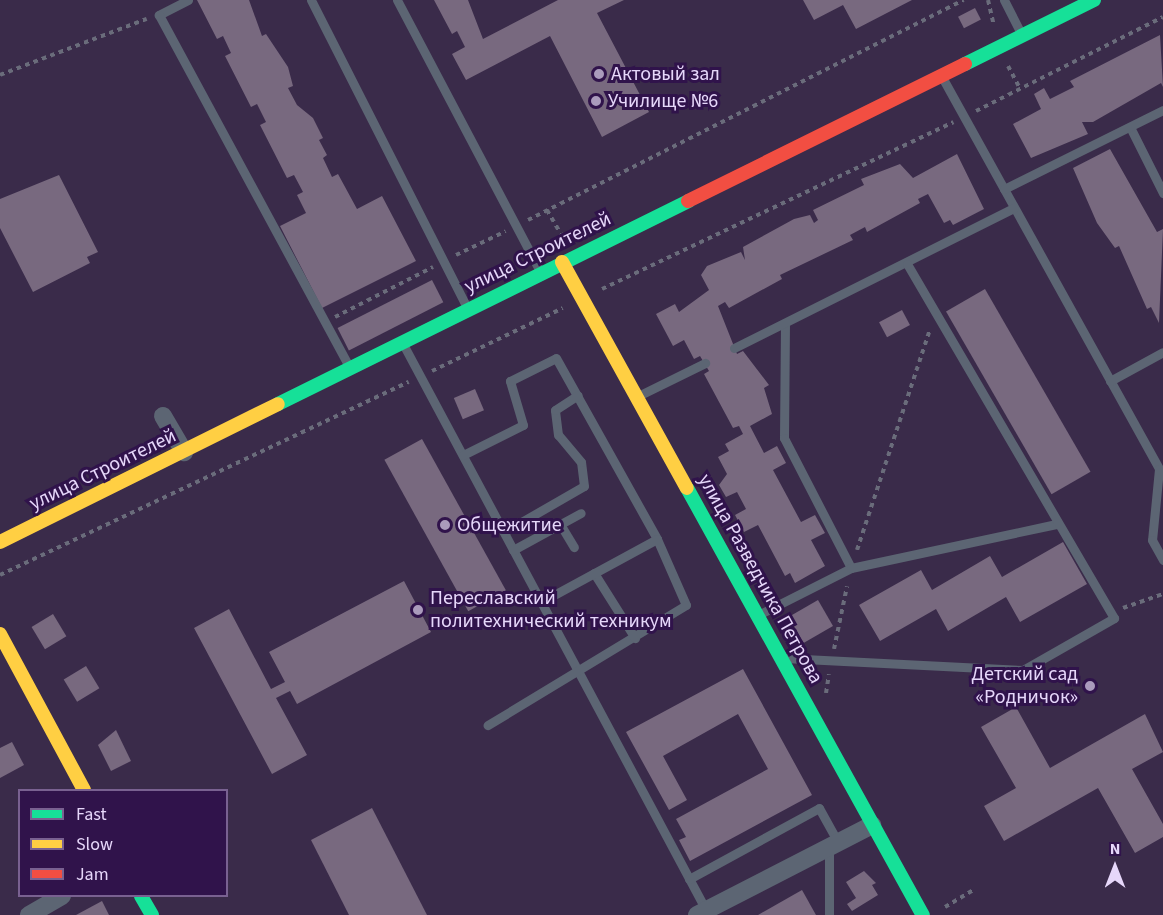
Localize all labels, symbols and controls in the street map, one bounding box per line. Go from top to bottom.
place label: Актовый зал [611,62,720,86]
marker: Актовый зал [592,67,606,81]
place label: Училище №6 [608,89,718,113]
marker: Училище №6 [589,94,603,108]
street label: улица Строителей [461,207,615,299]
street label: улица Строителей [26,424,180,516]
street label: улица Разведчика Петрова [692,470,828,688]
place label: Общежитие [457,513,562,537]
marker: Общежитие [438,518,452,532]
place label: Переславский политехнический техникум [430,586,672,633]
marker: Переславский политехнический техникум [411,603,425,617]
place label: Детский сад «Родничок» [971,662,1078,709]
marker: Детский сад «Родничок» [1083,679,1097,693]
legend [18,789,228,897]
text: Fast [76,802,107,827]
text: Slow [76,832,113,857]
north arrow [1085,837,1145,897]
text: N [1110,838,1120,860]
text: Jam [76,862,109,887]

